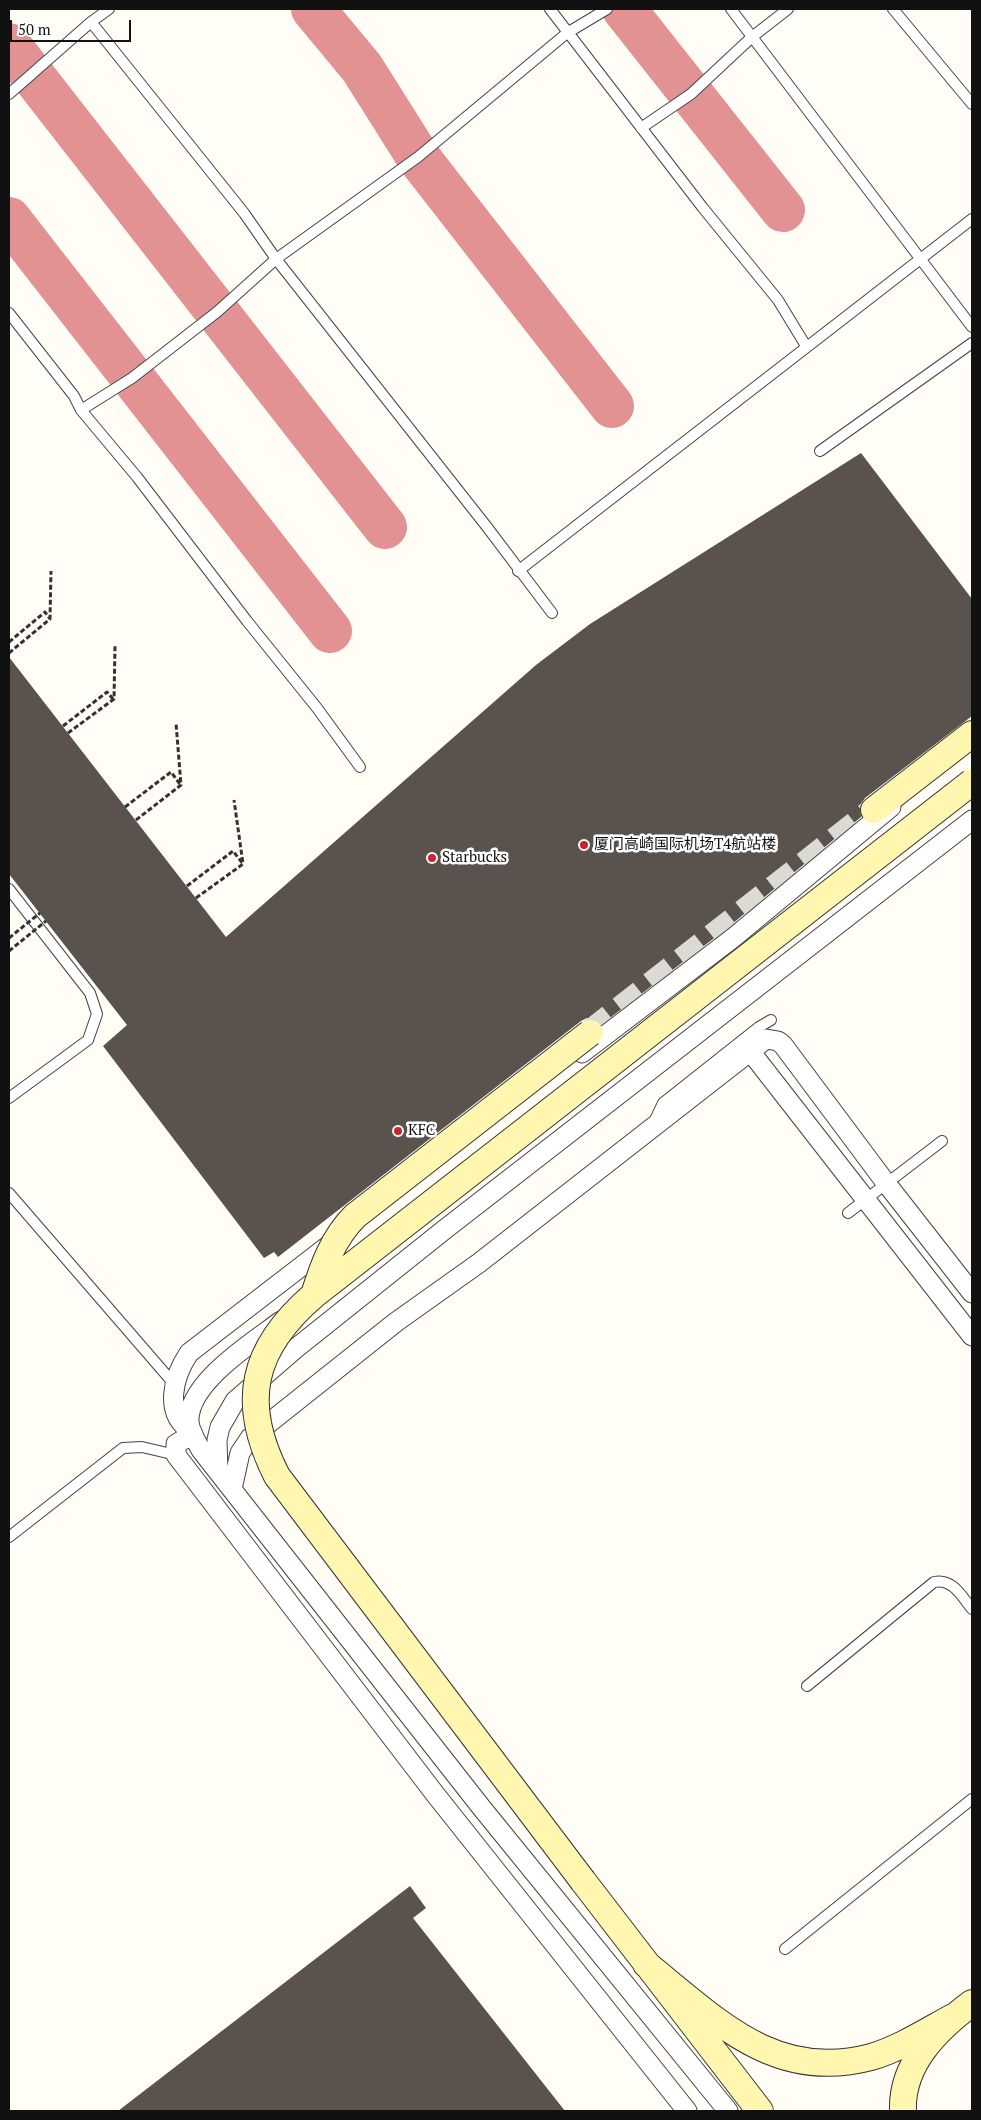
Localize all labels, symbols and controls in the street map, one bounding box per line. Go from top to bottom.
scale bar [12,10,134,42]
text: 50 m [18,19,51,39]
place label: 厦门高崎国际机场T4航站楼 [594,836,776,854]
marker: 厦门高崎国际机场T4航站楼 [578,839,590,851]
place label: Starbucks [442,849,507,867]
marker: Starbucks [426,852,438,864]
place label: KFC [408,1122,436,1140]
marker: KFC [392,1125,404,1137]

